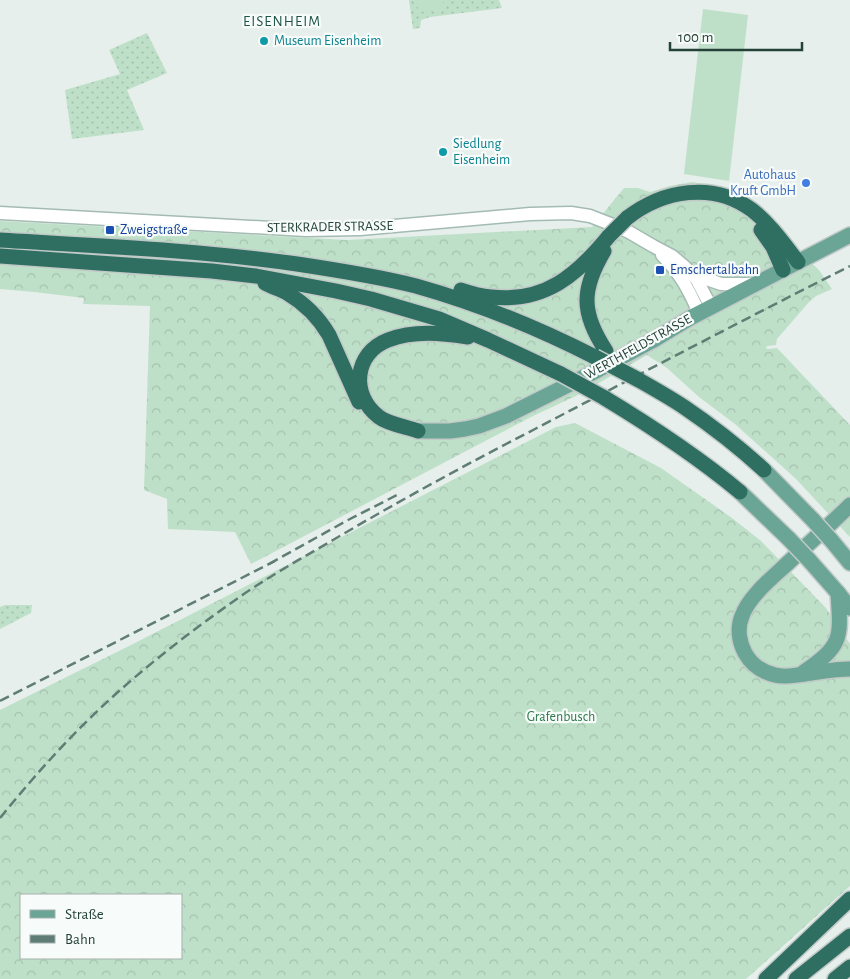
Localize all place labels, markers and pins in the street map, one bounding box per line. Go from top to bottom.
place label: Museum Eisenheim [274,34,381,48]
marker: Museum Eisenheim [258,35,270,47]
place label: Siedlung Eisenheim [453,137,510,167]
marker: Siedlung Eisenheim [437,146,449,158]
place label: Autohaus Kruft GmbH [730,168,796,198]
marker: Autohaus Kruft GmbH [800,177,812,189]
place label: Zweigstraße [120,223,188,237]
marker: Zweigstraße [104,224,116,236]
place label: Emschertalbahn [670,263,759,277]
marker: Emschertalbahn [654,264,666,276]

